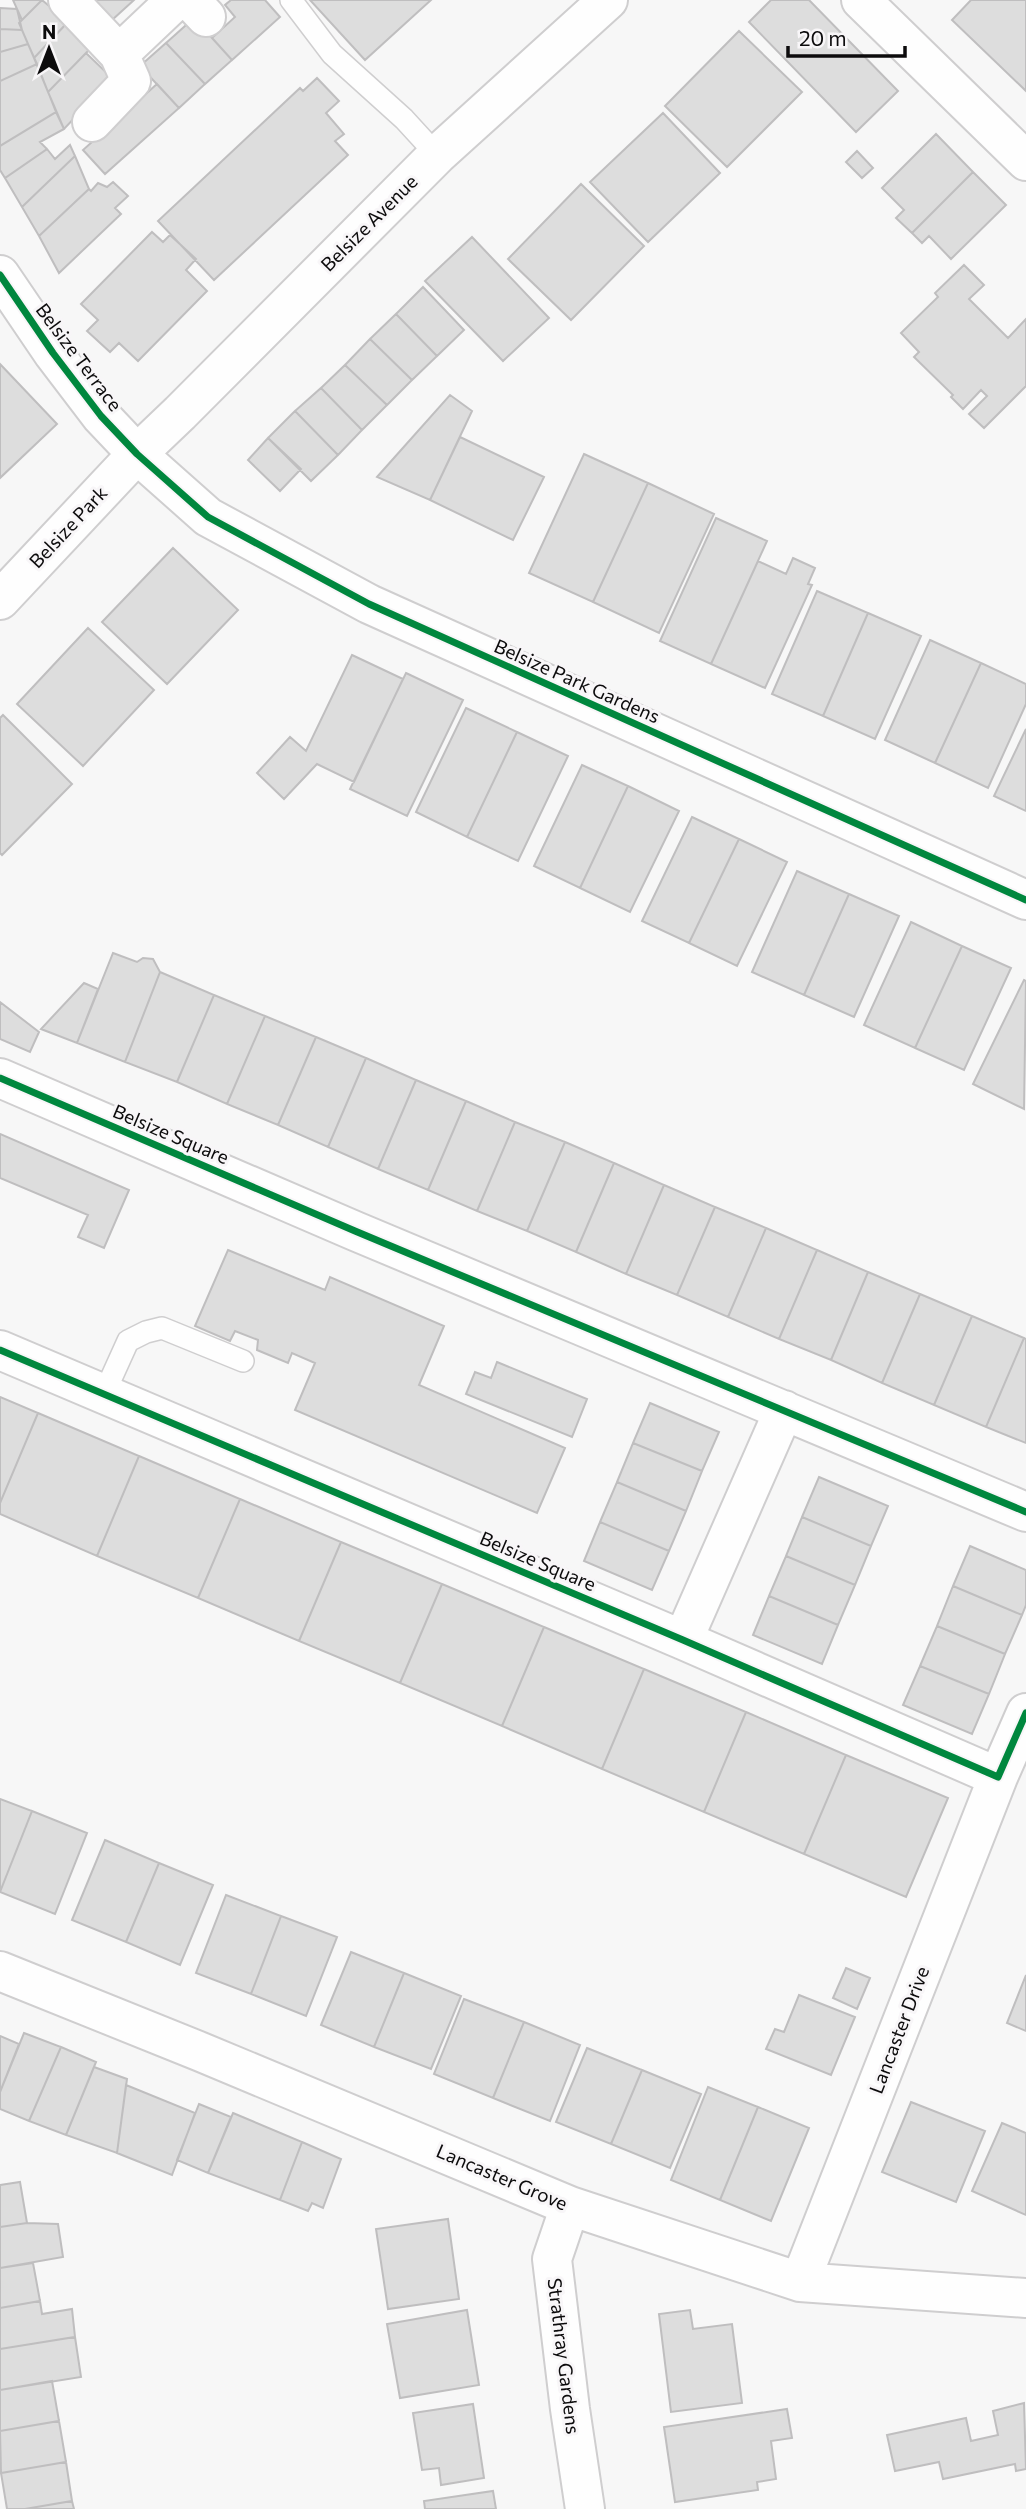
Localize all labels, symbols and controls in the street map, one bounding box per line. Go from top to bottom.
north arrow [14,14,84,84]
scale bar [788,14,905,58]
text: N [42,20,56,43]
text: 20 m [799,25,847,50]
street label: Belsize Avenue [316,170,422,276]
street label: Belsize Terrace [31,298,127,415]
street label: Belsize Park [24,481,111,572]
street label: Belsize Park Gardens [491,634,664,727]
street label: Belsize Square [110,1099,233,1168]
street label: Belsize Square [477,1526,600,1595]
street label: Lancaster Drive [864,1963,933,2097]
street label: Lancaster Grove [433,2139,571,2215]
street label: Strathray Gardens [544,2277,585,2435]

